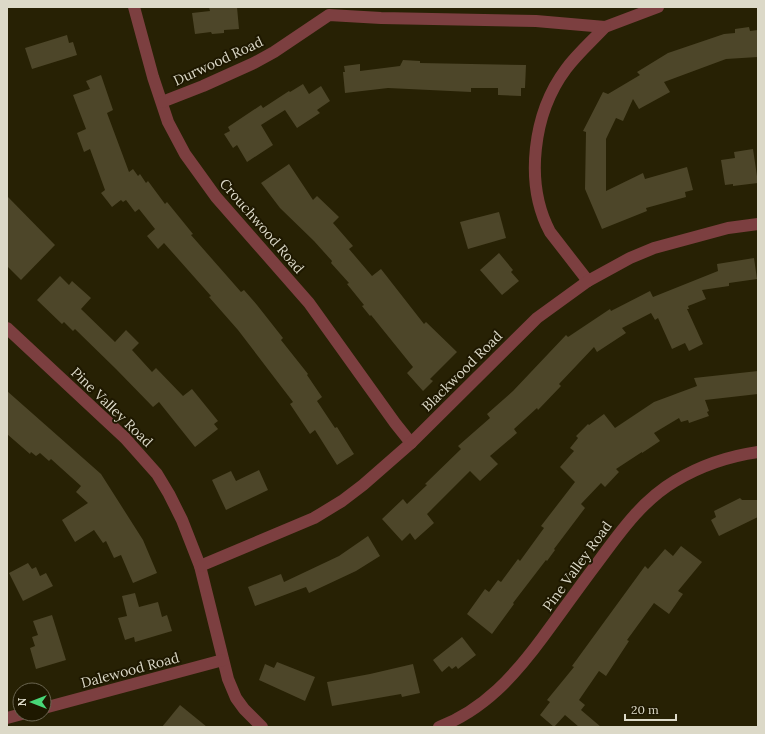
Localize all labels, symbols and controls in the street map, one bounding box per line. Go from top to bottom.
street label: Durwood Road [170,32,266,90]
street label: Crouchwood Road [216,175,308,277]
street label: Blackwood Road [418,327,506,415]
street label: Pine Valley Road [67,363,157,451]
street label: Pine Valley Road [538,517,616,615]
street label: Dalewood Road [79,648,181,692]
north arrow [12,682,52,722]
scale bar [625,696,676,722]
text: N [15,697,29,706]
text: 20 m [631,702,659,717]

